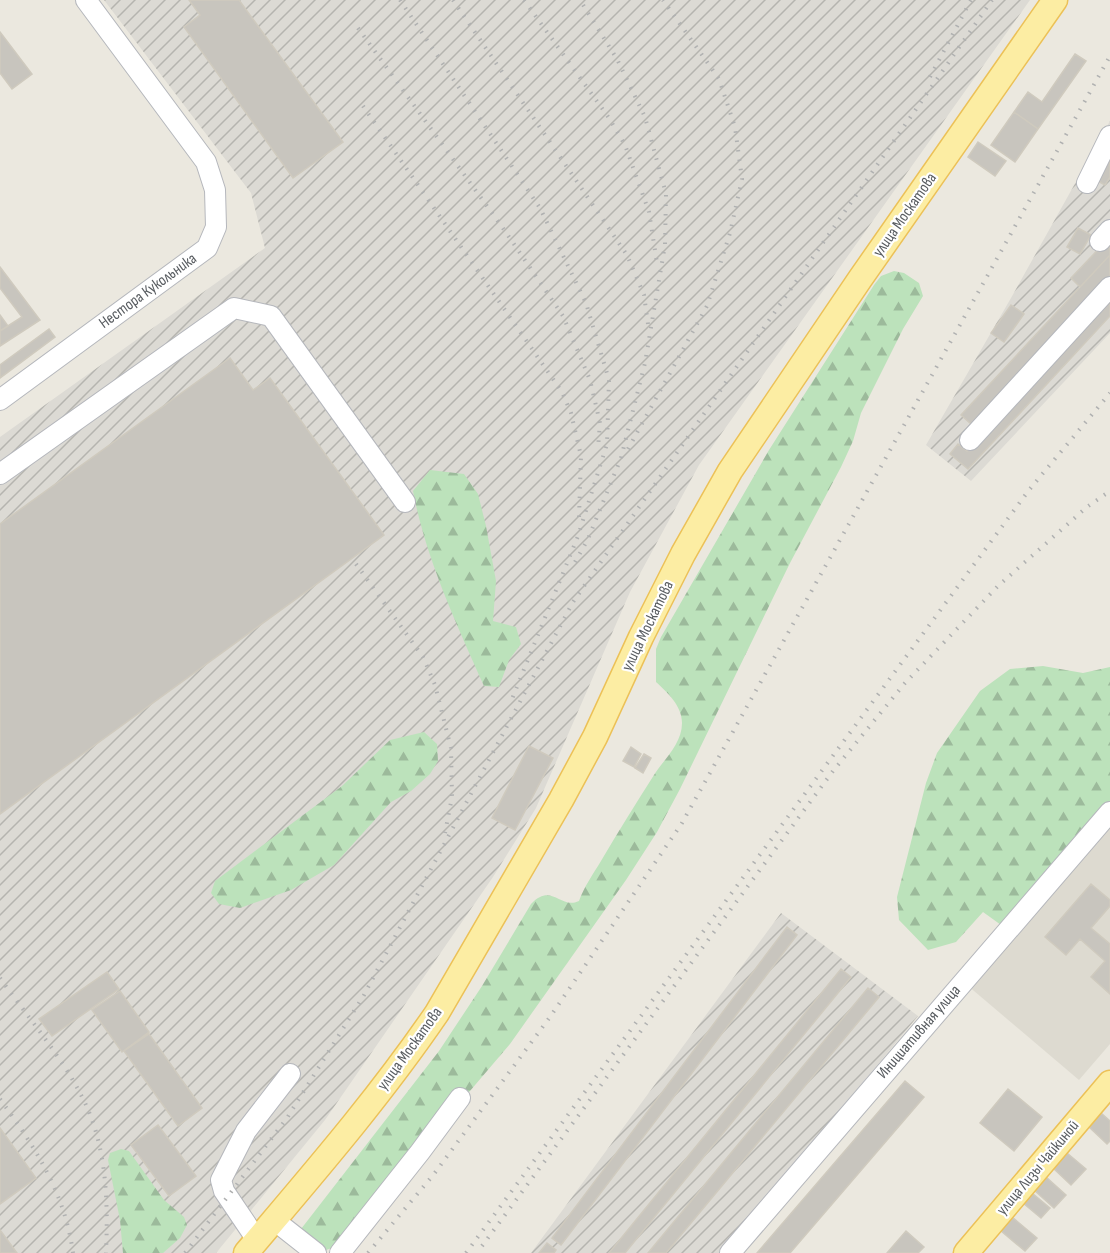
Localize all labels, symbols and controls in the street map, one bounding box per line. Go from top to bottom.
street label: улица Москатова [869,169,941,261]
street label: Нестора Кукольника [95,249,201,333]
street label: улица Москатова [618,578,678,674]
street label: Инициативная улица [873,981,965,1083]
street label: улица Москатова [373,1004,447,1094]
street label: улица Лизы Чайкиной [993,1117,1083,1219]

